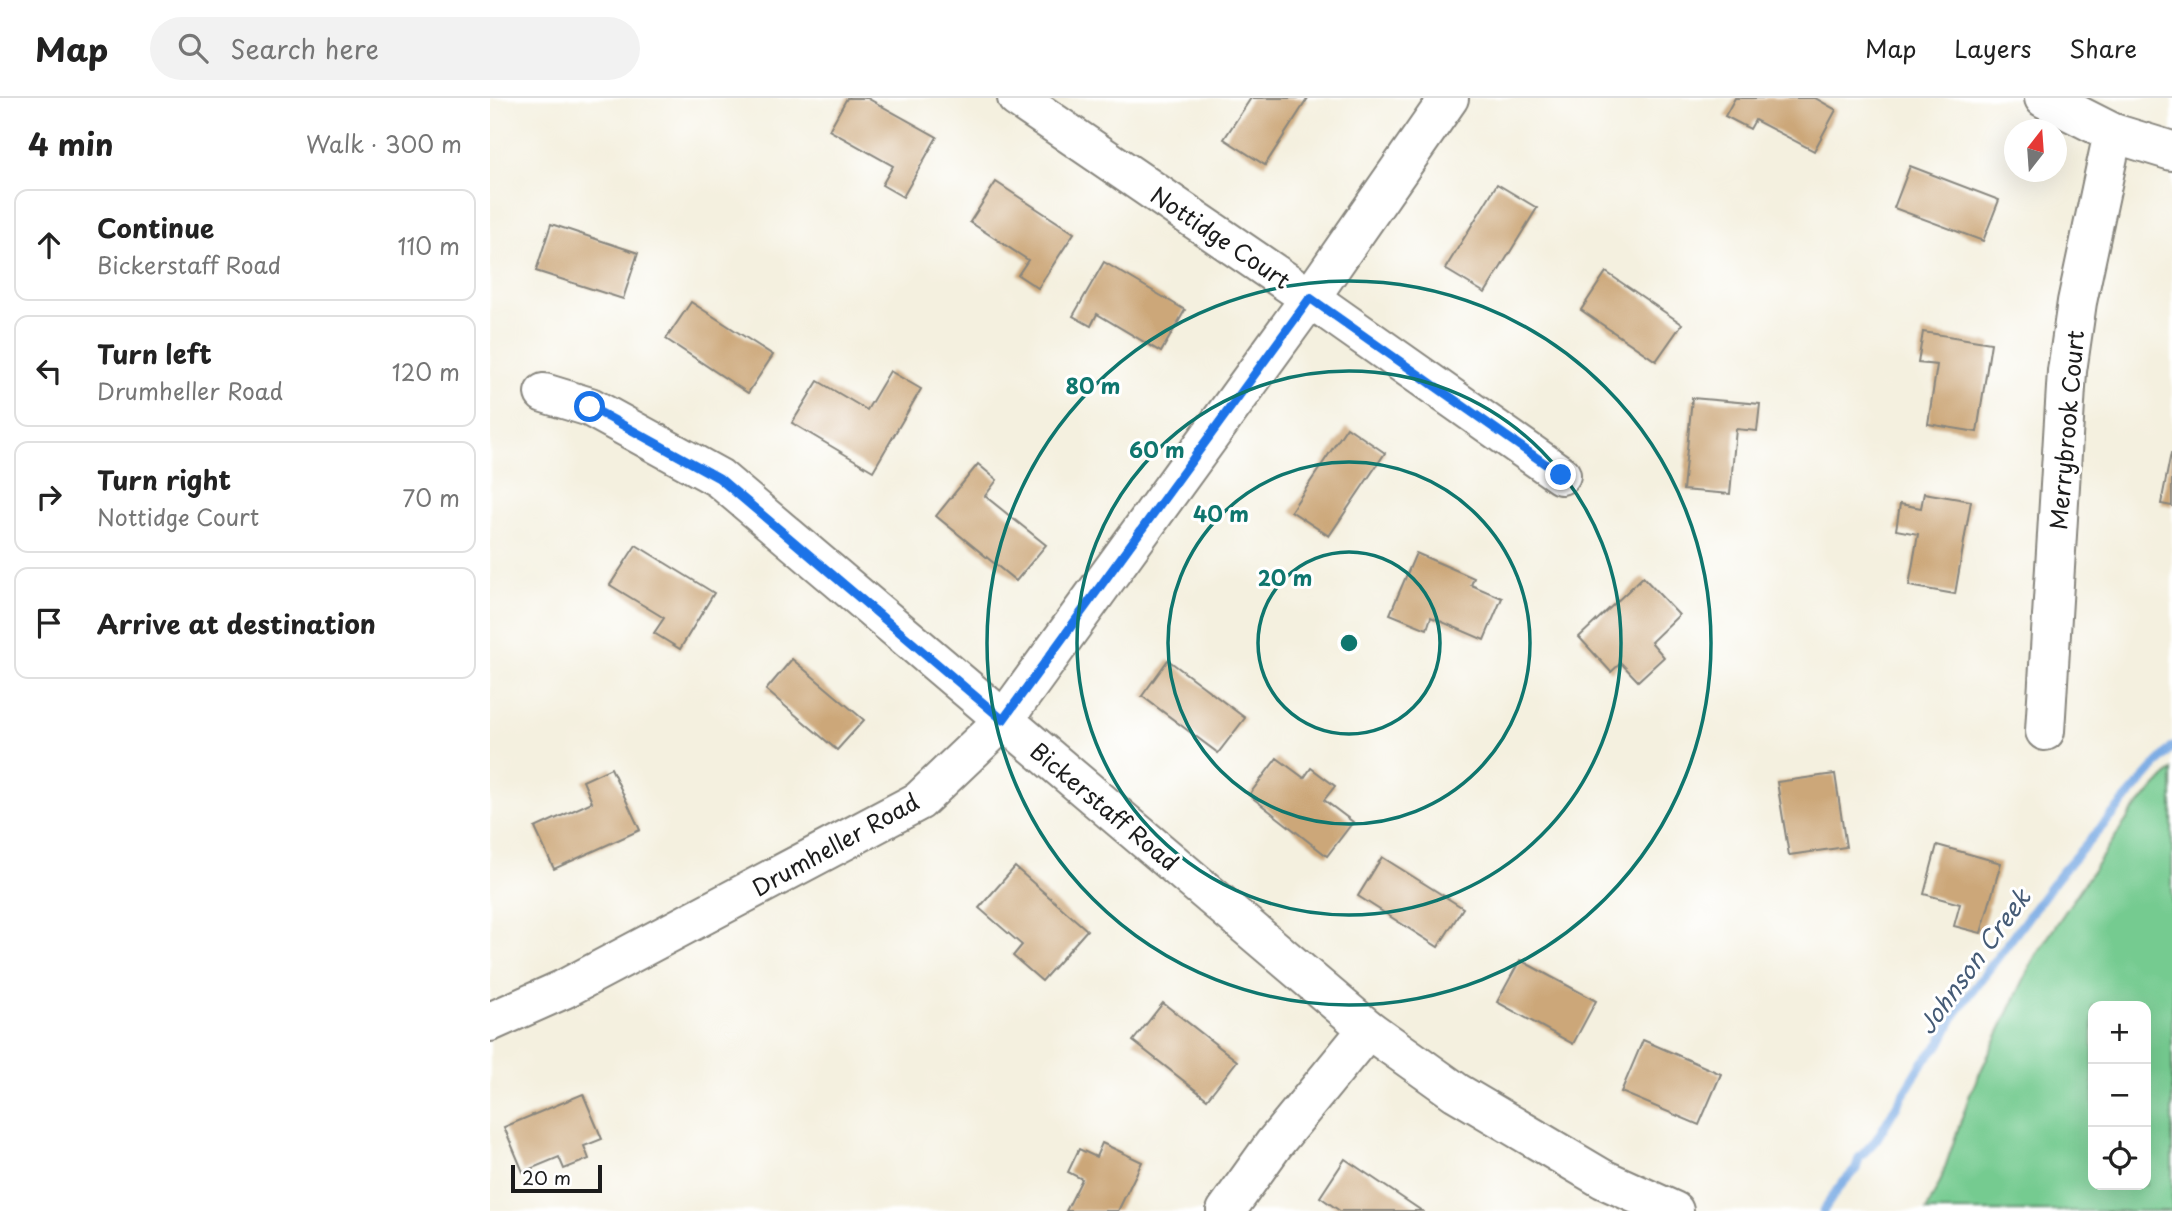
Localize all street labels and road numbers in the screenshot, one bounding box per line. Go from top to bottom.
street label: Nottidge Court [1144,177,1298,297]
street label: Merrybrook Court [2040,329,2092,531]
street label: Bickerstaff Road [1023,733,1187,879]
street label: Drumheller Road [745,784,925,904]

